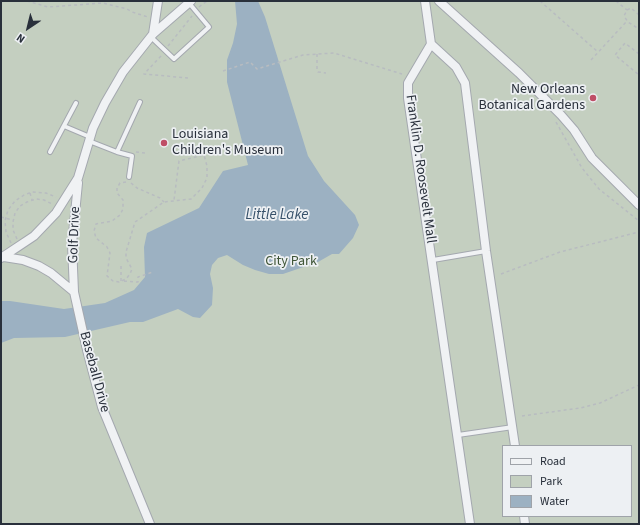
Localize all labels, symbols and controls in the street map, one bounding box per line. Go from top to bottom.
north arrow [8,8,48,48]
text: N [14,30,28,46]
place label: New Orleans Botanical Gardens [479,82,585,114]
marker: New Orleans Botanical Gardens [588,93,598,103]
street label: Franklin D. Roosevelt Mall [401,94,439,244]
place label: Louisiana Children's Museum [172,127,283,160]
marker: Louisiana Children's Museum [159,138,169,148]
street label: Golf Drive [66,206,84,264]
water label: Little Lake [246,207,308,225]
park label: City Park [265,254,317,270]
street label: Baseball Drive [75,330,113,414]
legend [502,445,632,517]
text: Road [540,453,566,470]
text: Park [540,473,562,490]
text: Water [540,493,569,510]

